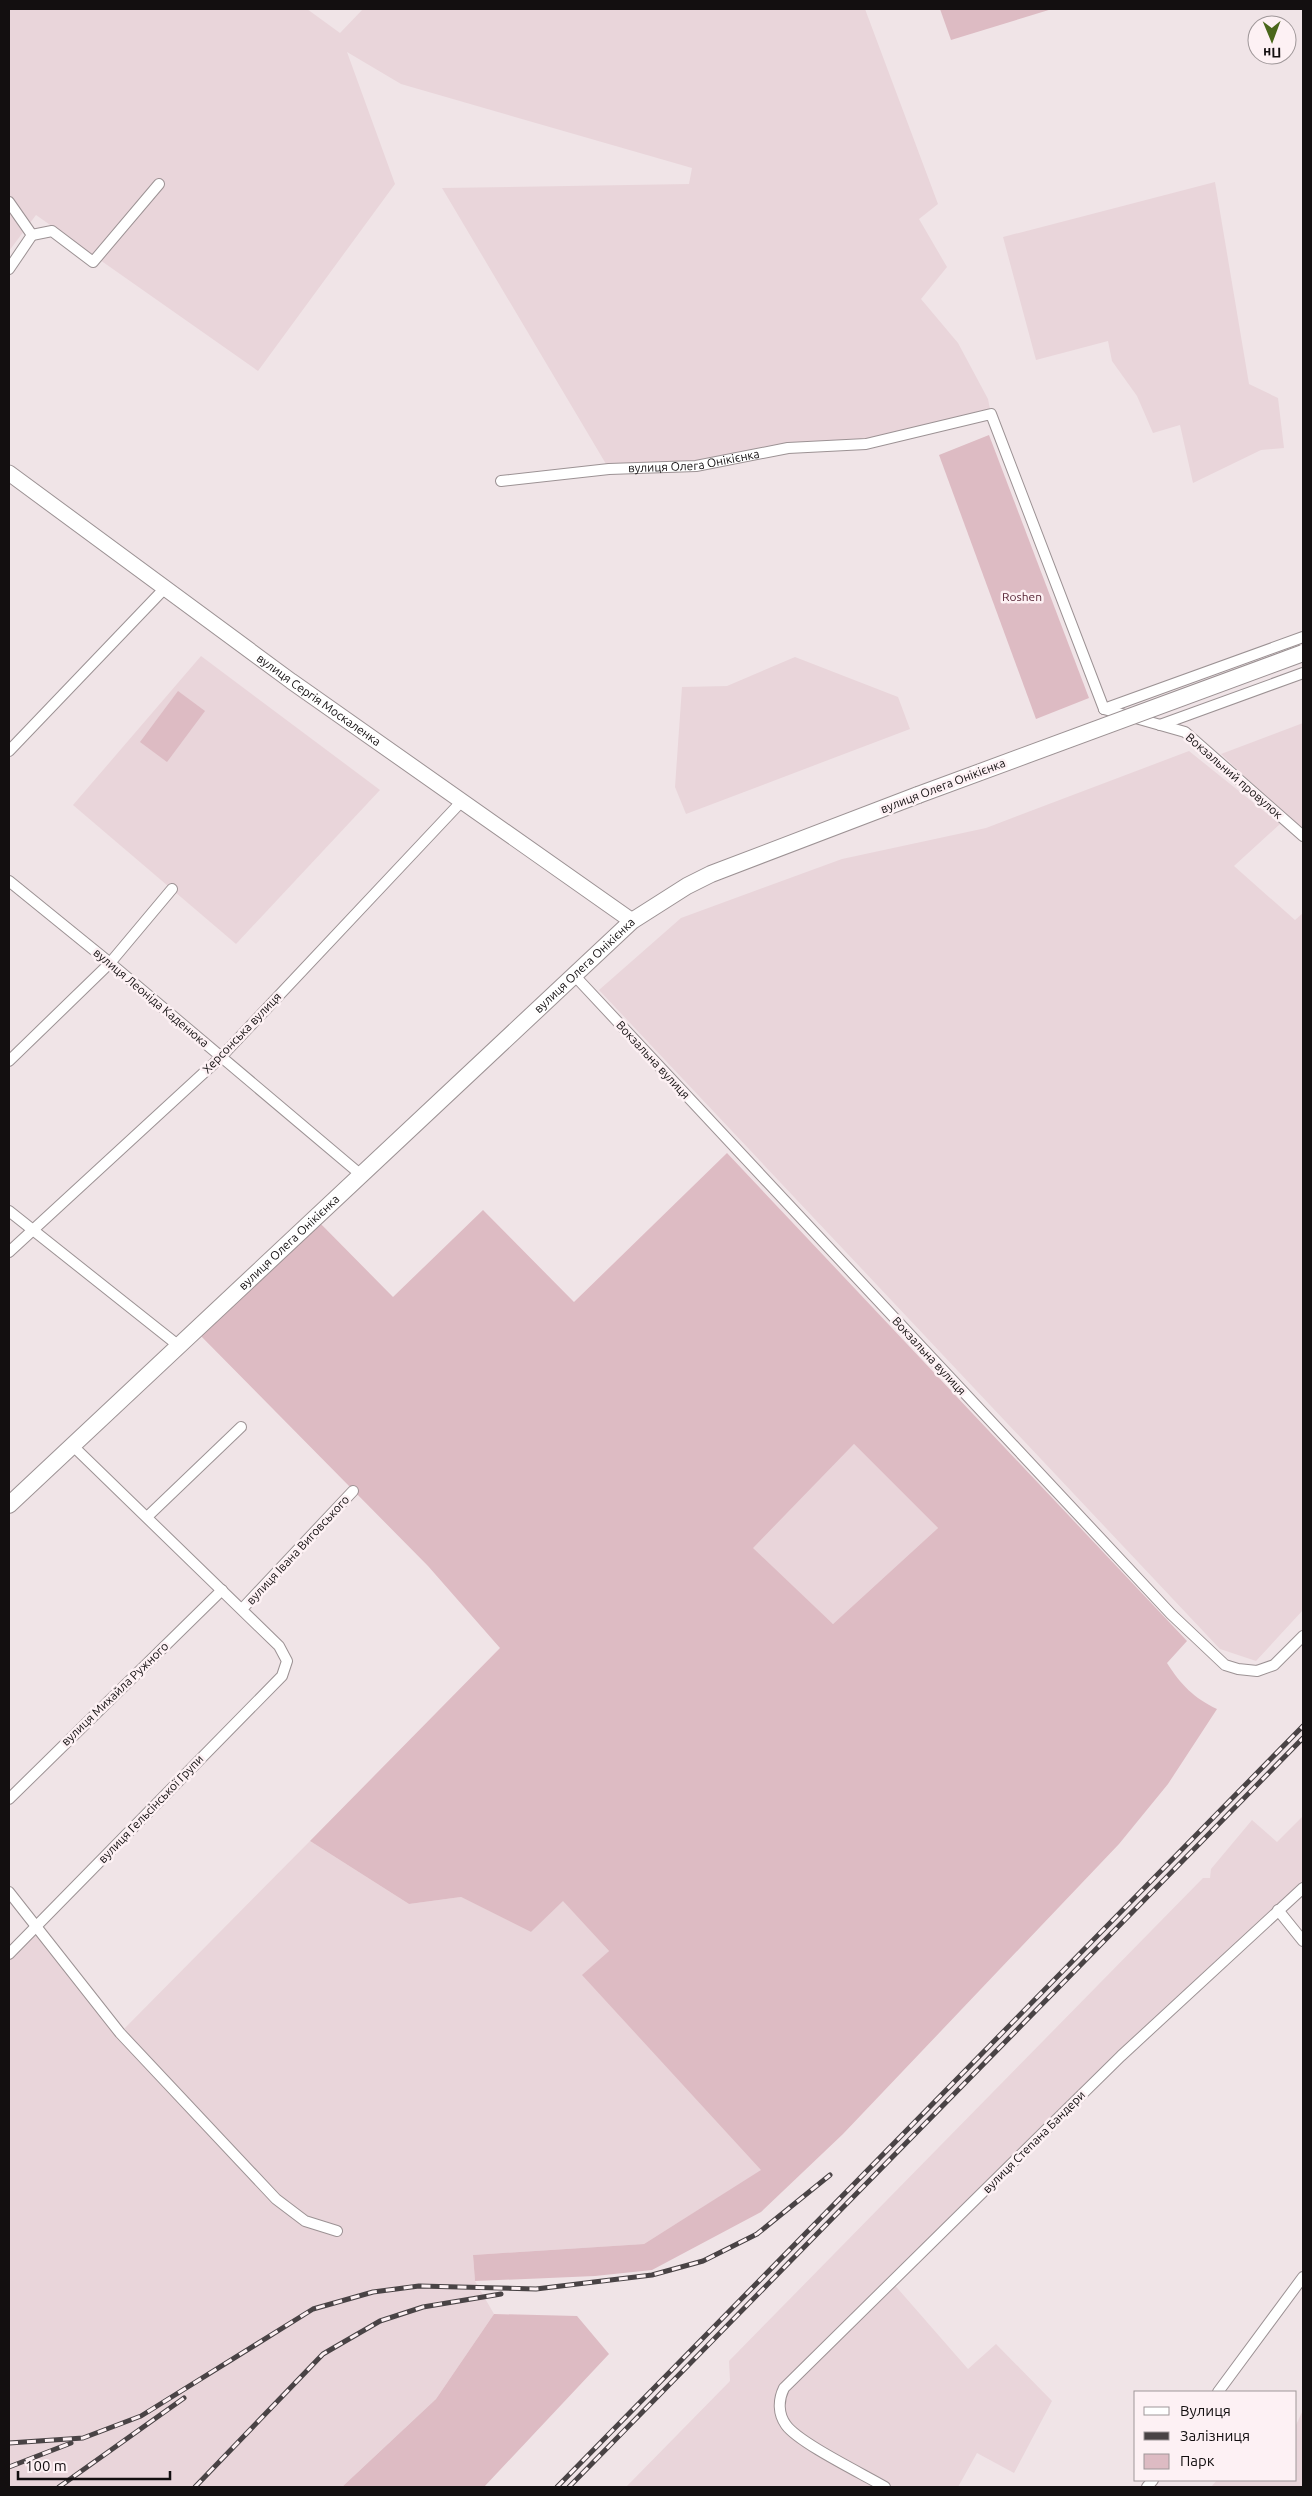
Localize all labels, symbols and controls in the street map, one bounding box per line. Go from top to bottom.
north arrow [1247,15,1297,65]
text: Пн [1263,45,1282,61]
street label: вулиця Олега Онікієнка [628,447,761,474]
park label: Roshen [1002,590,1042,603]
street label: вулиця Сергія Москаленка [255,651,383,748]
street label: Вокзальний провулок [1184,730,1285,821]
street label: вулиця Олега Онікієнка [879,756,1007,815]
street label: вулиця Олега Онікієнка [531,915,637,1015]
street label: вулиця Леоніда Каденюка [91,946,212,1050]
street label: Херсонська вулиця [200,990,284,1076]
street label: Вокзальна вулиця [614,1018,693,1101]
street label: вулиця Олега Онікієнка [236,1192,342,1292]
street label: Вокзальна вулиця [890,1314,969,1397]
street label: вулиця Івана Виговського [244,1493,352,1607]
street label: вулиця Михайла Ружного [59,1639,171,1748]
street label: вулиця Гельсінської Групи [96,1752,206,1865]
street label: вулиця Степана Бандери [980,2088,1087,2195]
legend [1134,2391,1297,2481]
text: Вулиця [1180,2402,1231,2419]
text: Залізниця [1180,2427,1250,2444]
scale bar [18,2448,170,2480]
text: Парк [1180,2452,1215,2469]
text: 100 m [25,2457,67,2474]

